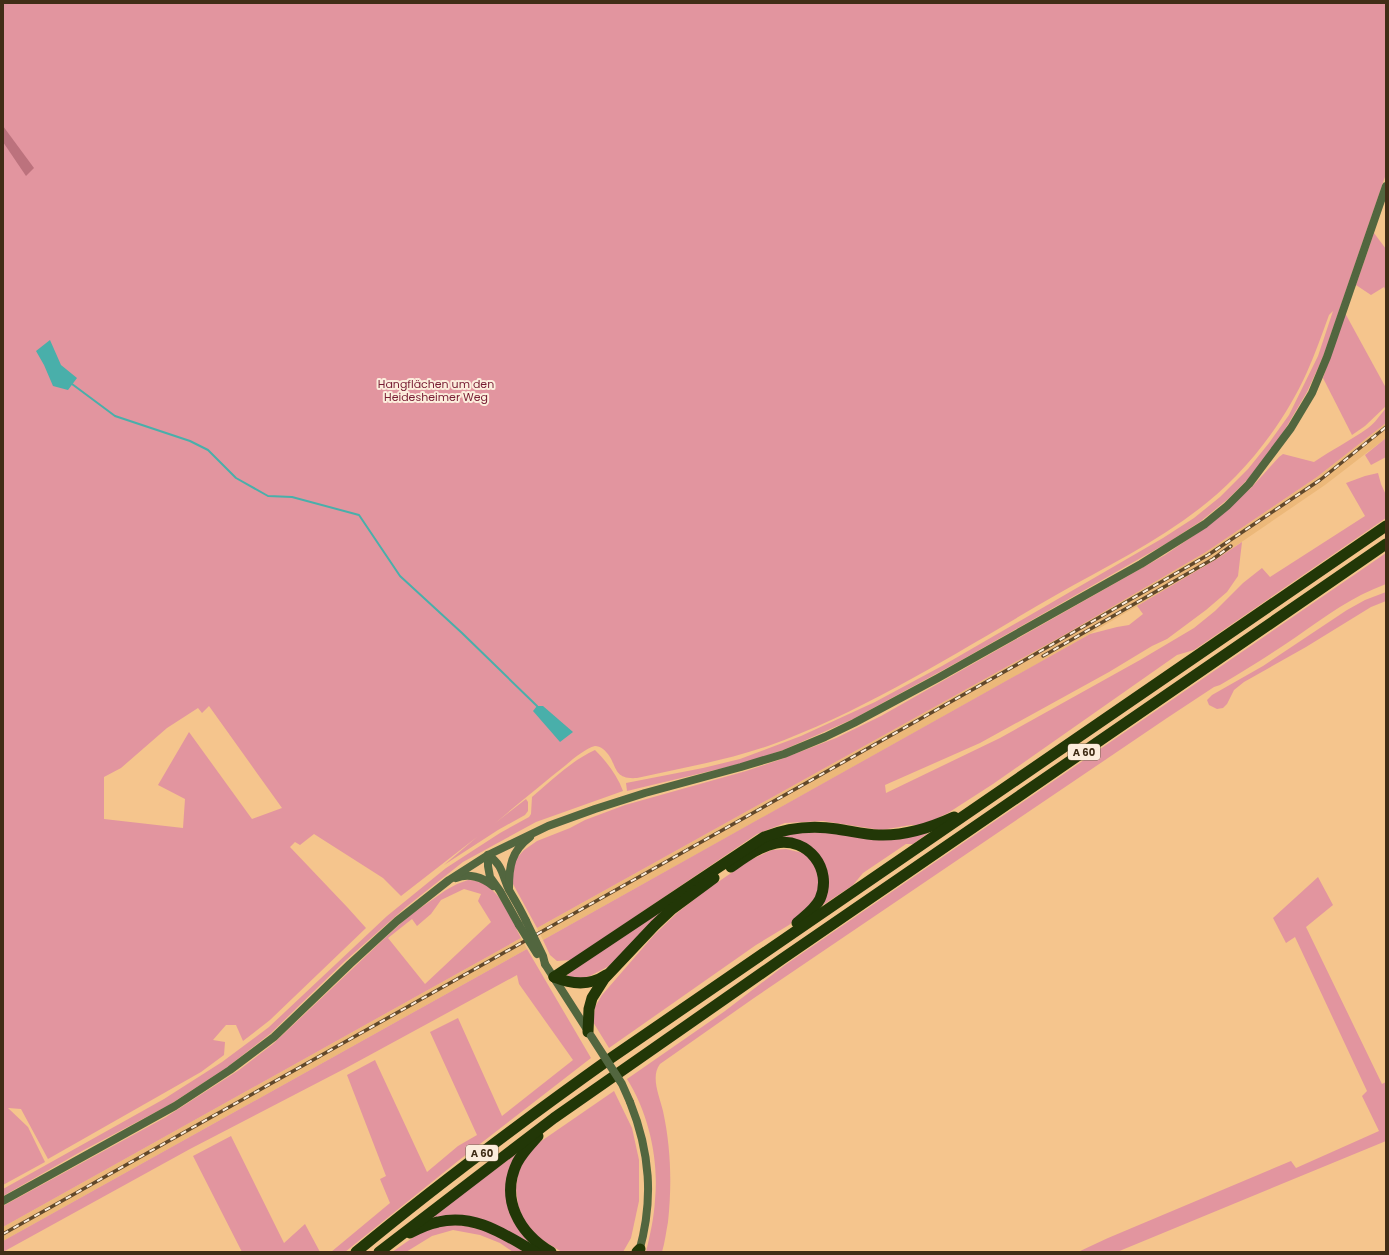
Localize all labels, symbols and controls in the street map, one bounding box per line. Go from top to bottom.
park label: Hangflächen um den Heidesheimer Weg [378,376,494,405]
road number: A 60 [1068,744,1100,760]
road number: A 60 [466,1145,498,1161]

